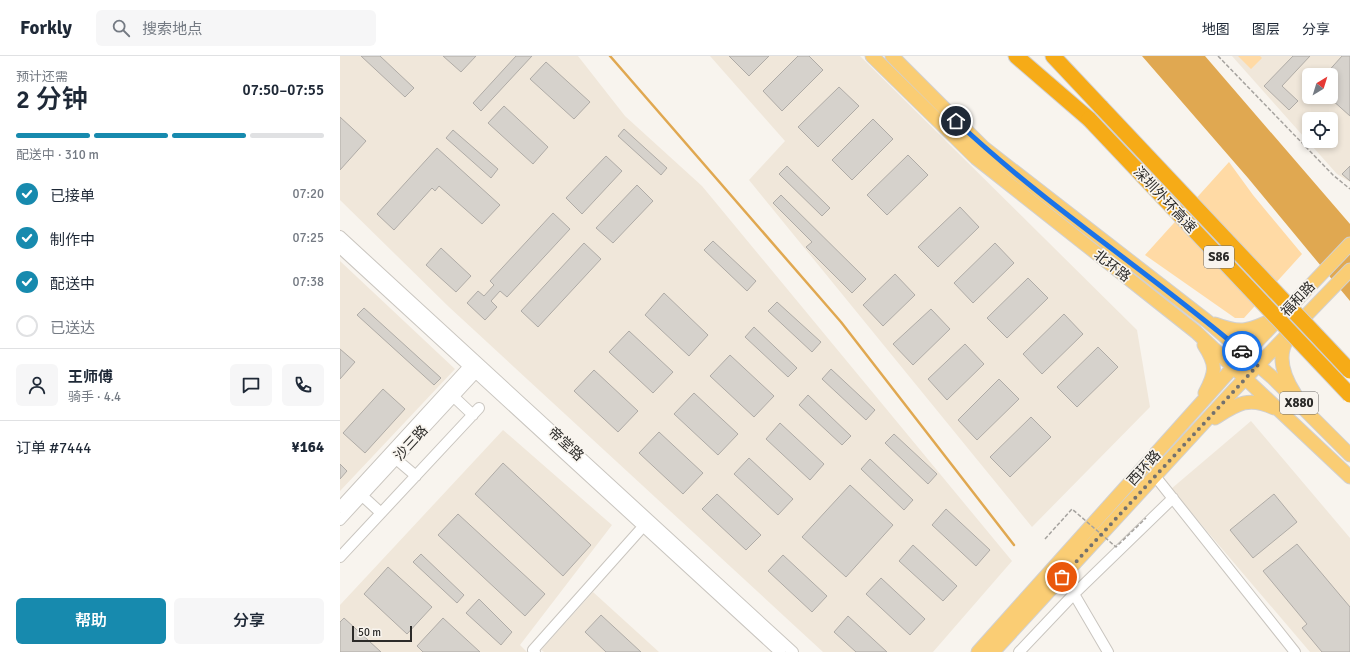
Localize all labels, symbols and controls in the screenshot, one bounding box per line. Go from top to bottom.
search box [96,10,376,46]
text: Forkly [20,16,72,40]
icon: search [110,17,132,39]
text: 搜索地点 [142,20,202,38]
text: 地图 [1202,21,1230,38]
text: 图层 [1252,21,1280,38]
text: 分享 [1302,21,1330,38]
north arrow [1302,68,1338,104]
map controls [1302,68,1338,148]
text: 预计还需 [16,69,68,85]
text: 07:50–07:55 [243,81,324,99]
text: 2 分钟 [16,84,88,116]
pin [939,104,973,138]
icon: home [945,110,967,132]
button: locate [1302,112,1338,148]
text: 配送中 · 310 m [16,147,99,163]
street label: 深圳外环高速 [1130,163,1200,237]
icon: check [16,183,38,205]
text: 07:20 [292,186,324,202]
text: 已接单 [50,187,95,205]
icon: check [16,227,38,249]
text: 07:25 [292,230,324,246]
text: 制作中 [50,231,95,249]
street label: 北环路 [1090,246,1134,286]
road number: S86 [1204,246,1234,268]
icon: check [16,271,38,293]
text: 07:38 [292,274,324,290]
text: 配送中 [50,275,95,293]
street label: 福和路 [1277,278,1319,320]
text: 已送达 [50,319,95,337]
courier [1222,331,1262,371]
icon: car [1231,340,1253,362]
button: person [16,364,58,406]
button: chat [230,364,272,406]
button: phone [282,364,324,406]
text: 王师傅 [68,368,113,386]
text: 骑手 · 4.4 [68,389,121,405]
road number: X880 [1280,392,1318,414]
street label: 沙三路 [390,422,432,464]
street label: 帝堂路 [545,423,587,465]
text: ¥164 [292,438,324,456]
text: 订单 #7444 [16,439,91,457]
street label: 西环路 [1124,447,1164,489]
pin [1045,560,1079,594]
icon: bag [1051,566,1073,588]
button: 帮助 [16,598,166,644]
button: 分享 [174,598,324,644]
scale bar [352,624,412,643]
text: 50 m [358,626,381,639]

